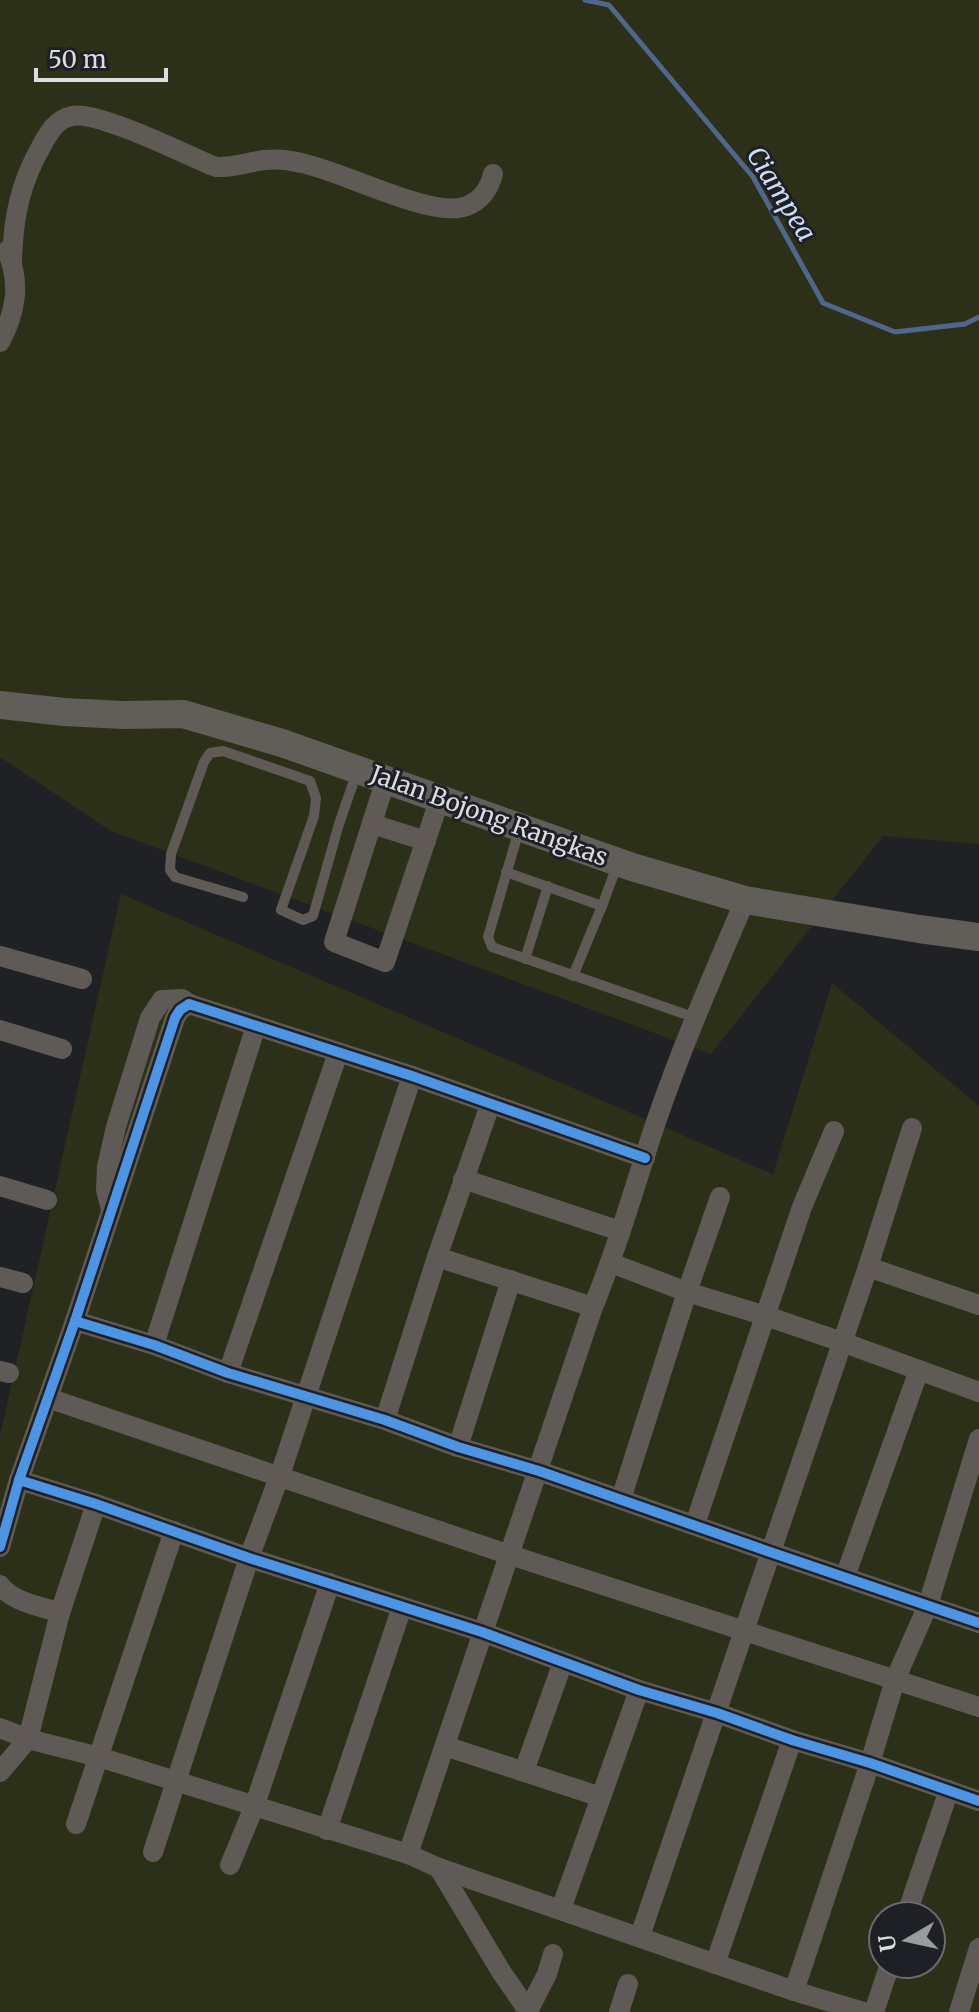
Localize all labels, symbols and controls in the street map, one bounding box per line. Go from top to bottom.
scale bar [36,32,166,82]
text: 50 m [48,44,107,75]
water label: Ciampea [739,140,823,247]
street label: Jalan Bojong Rangkas [365,758,612,873]
north arrow [867,1900,947,1980]
text: U [872,1932,902,1953]

